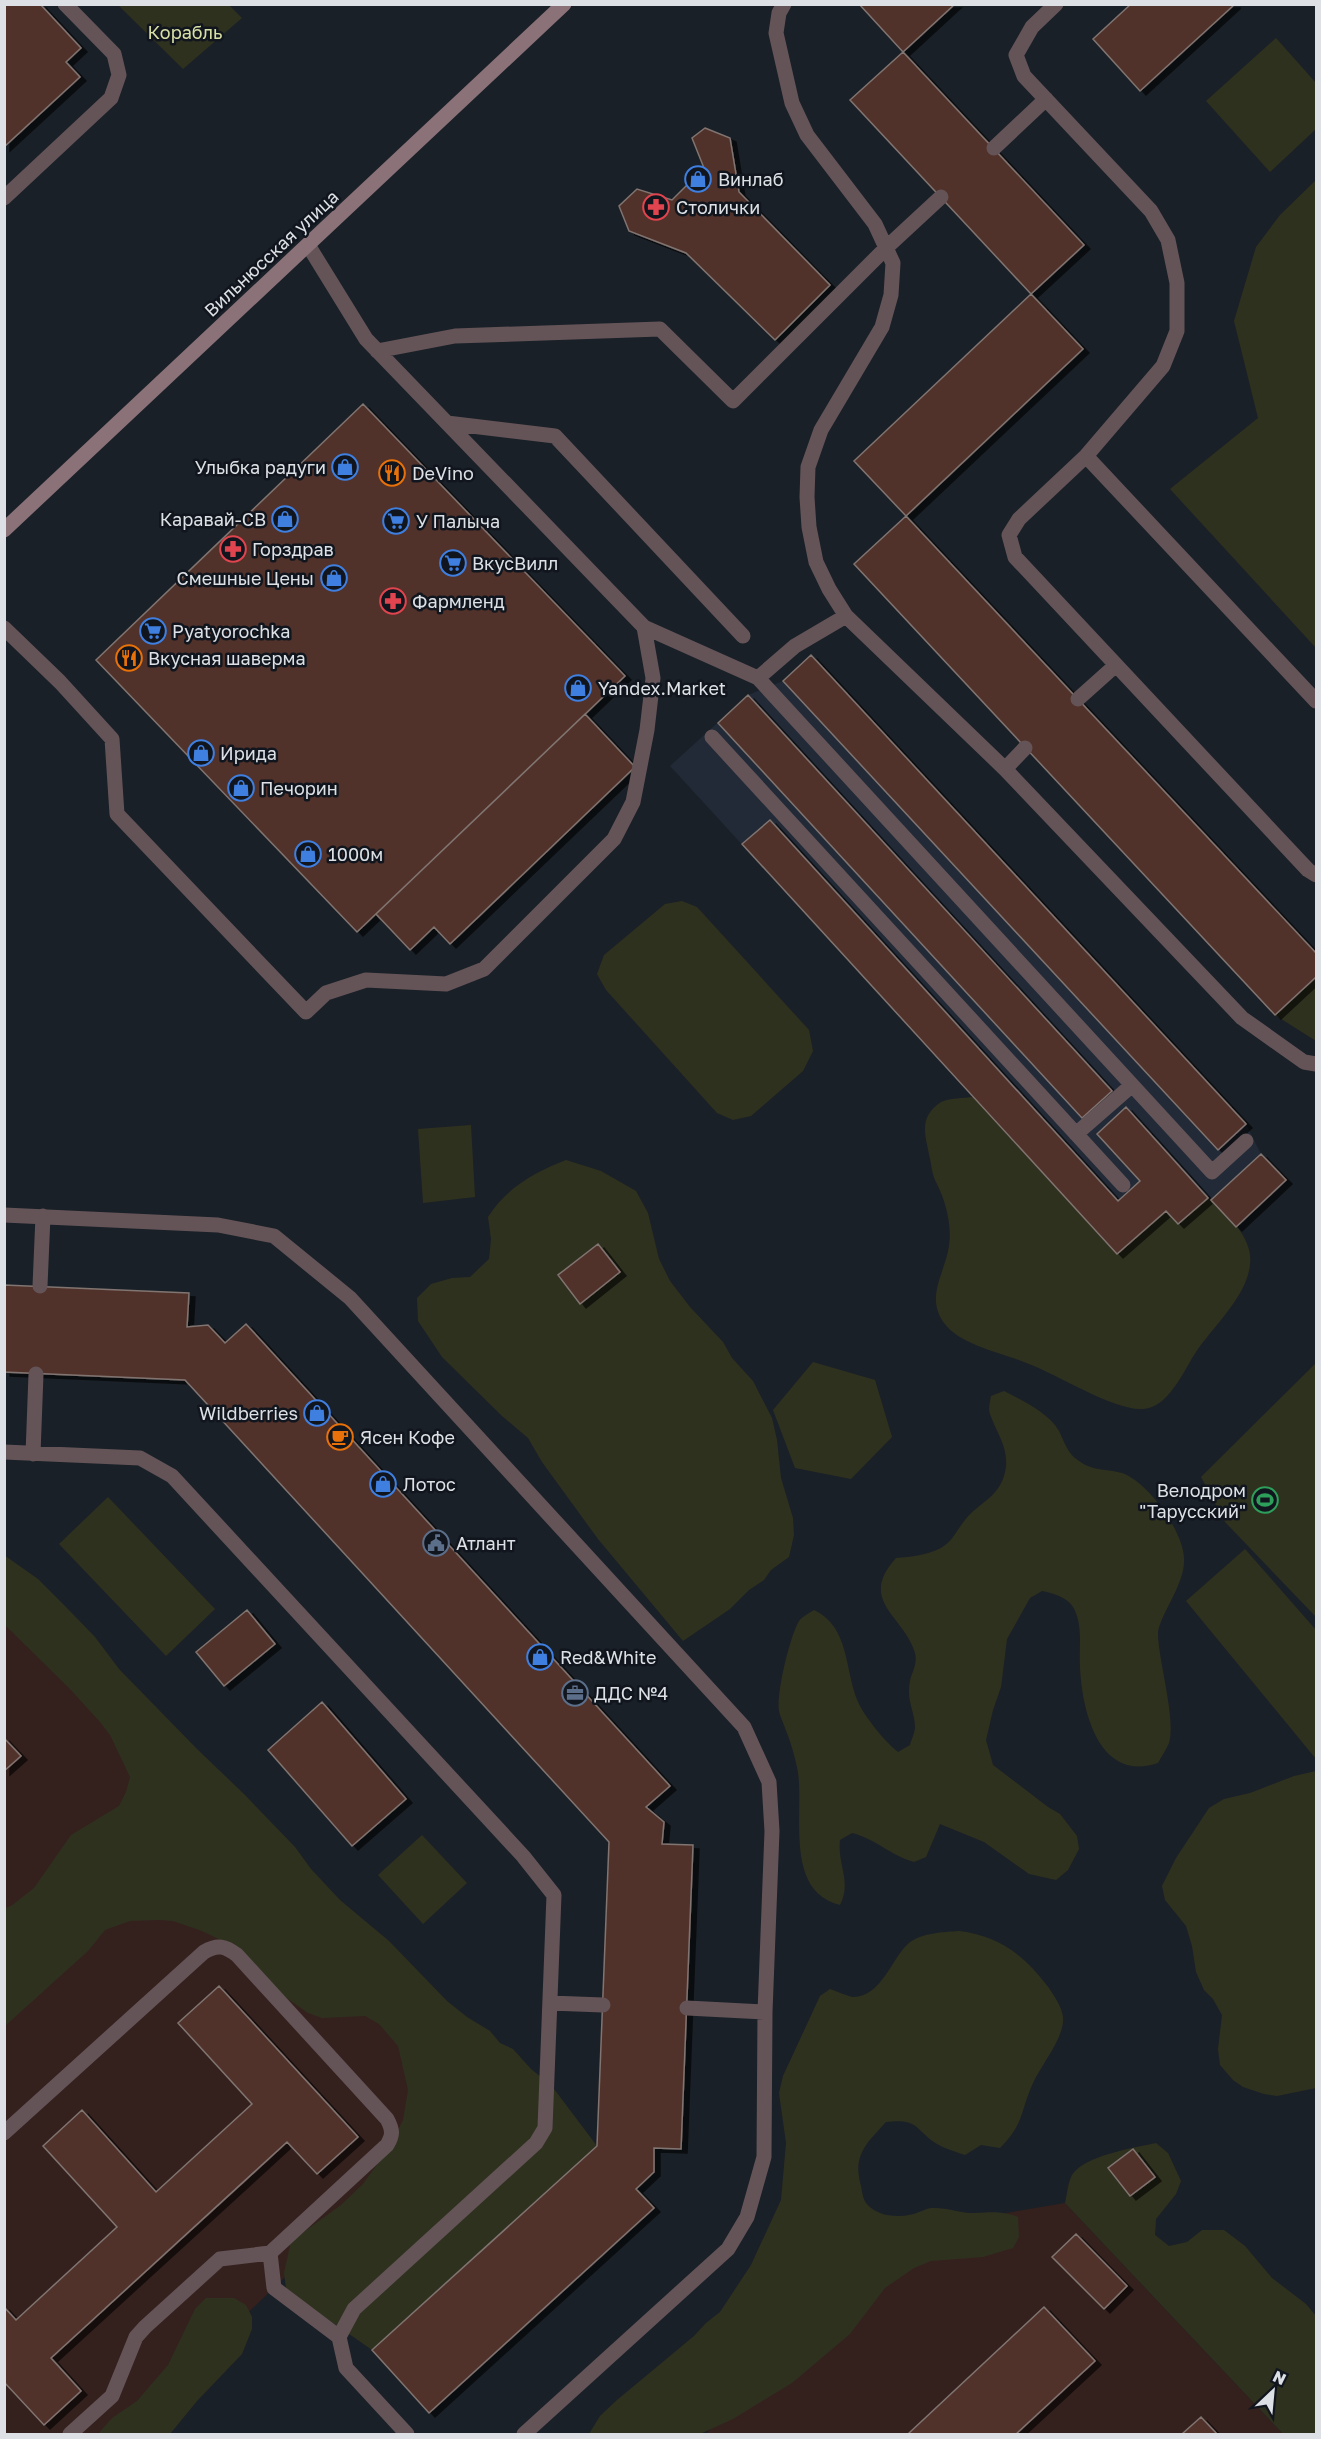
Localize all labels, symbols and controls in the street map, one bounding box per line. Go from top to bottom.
park label: Корабль [148,21,222,43]
shop icon: Винлаб [683,164,713,194]
place label: Винлаб [718,168,783,190]
street label: Вильнюсская улица [199,185,343,321]
pharmacy icon: Столички [641,192,671,222]
place label: Столички [676,196,760,218]
shop icon: Улыбка радуги [330,452,360,482]
place label: Улыбка радуги [195,456,326,478]
restaurant icon: DeVino [377,458,407,488]
place label: DeVino [412,462,474,484]
shop icon: Каравай-СВ [270,504,300,534]
supermarket icon: У Палыча [381,506,411,536]
place label: Каравай-СВ [160,508,266,530]
place label: У Палыча [416,510,500,532]
pharmacy icon: Горздрав [218,534,248,564]
place label: Горздрав [252,538,334,560]
supermarket icon: ВкусВилл [438,548,468,578]
place label: ВкусВилл [472,552,558,574]
shop icon: Смешные Цены [319,563,349,593]
place label: Смешные Цены [177,567,314,589]
pharmacy icon: Фармленд [378,586,408,616]
place label: Фармленд [412,590,505,612]
supermarket icon: Pyatyorochka [138,616,168,646]
place label: Pyatyorochka [172,620,290,642]
restaurant icon: Вкусная шаверма [114,643,144,673]
place label: Вкусная шаверма [148,647,306,669]
shop icon: Yandex.Market [563,673,593,703]
place label: Yandex.Market [598,677,726,699]
shop icon: Ирида [186,738,216,768]
place label: Ирида [220,742,277,764]
shop icon: Печорин [226,773,256,803]
place label: Печорин [260,777,338,799]
shop icon: 1000м [293,839,323,869]
place label: 1000м [328,843,383,865]
shop icon: Wildberries [302,1398,332,1428]
place label: Wildberries [199,1402,298,1424]
cafe icon: Ясен Кофе [325,1422,355,1452]
place label: Ясен Кофе [360,1426,455,1448]
shop icon: Лотос [368,1469,398,1499]
place label: Лотос [403,1473,456,1495]
place label: Велодром "Тарусский" [1139,1479,1246,1522]
sports icon: Велодром "Тарусский" [1250,1485,1280,1515]
public building icon: Атлант [421,1528,451,1558]
place label: Атлант [456,1532,516,1554]
shop icon: Red&White [525,1642,555,1672]
place label: Red&White [560,1646,656,1668]
office icon: ДДС №4 [560,1678,590,1708]
place label: ДДС №4 [594,1682,668,1704]
north arrow [1243,2361,1303,2421]
text: N [1270,2366,1289,2389]

